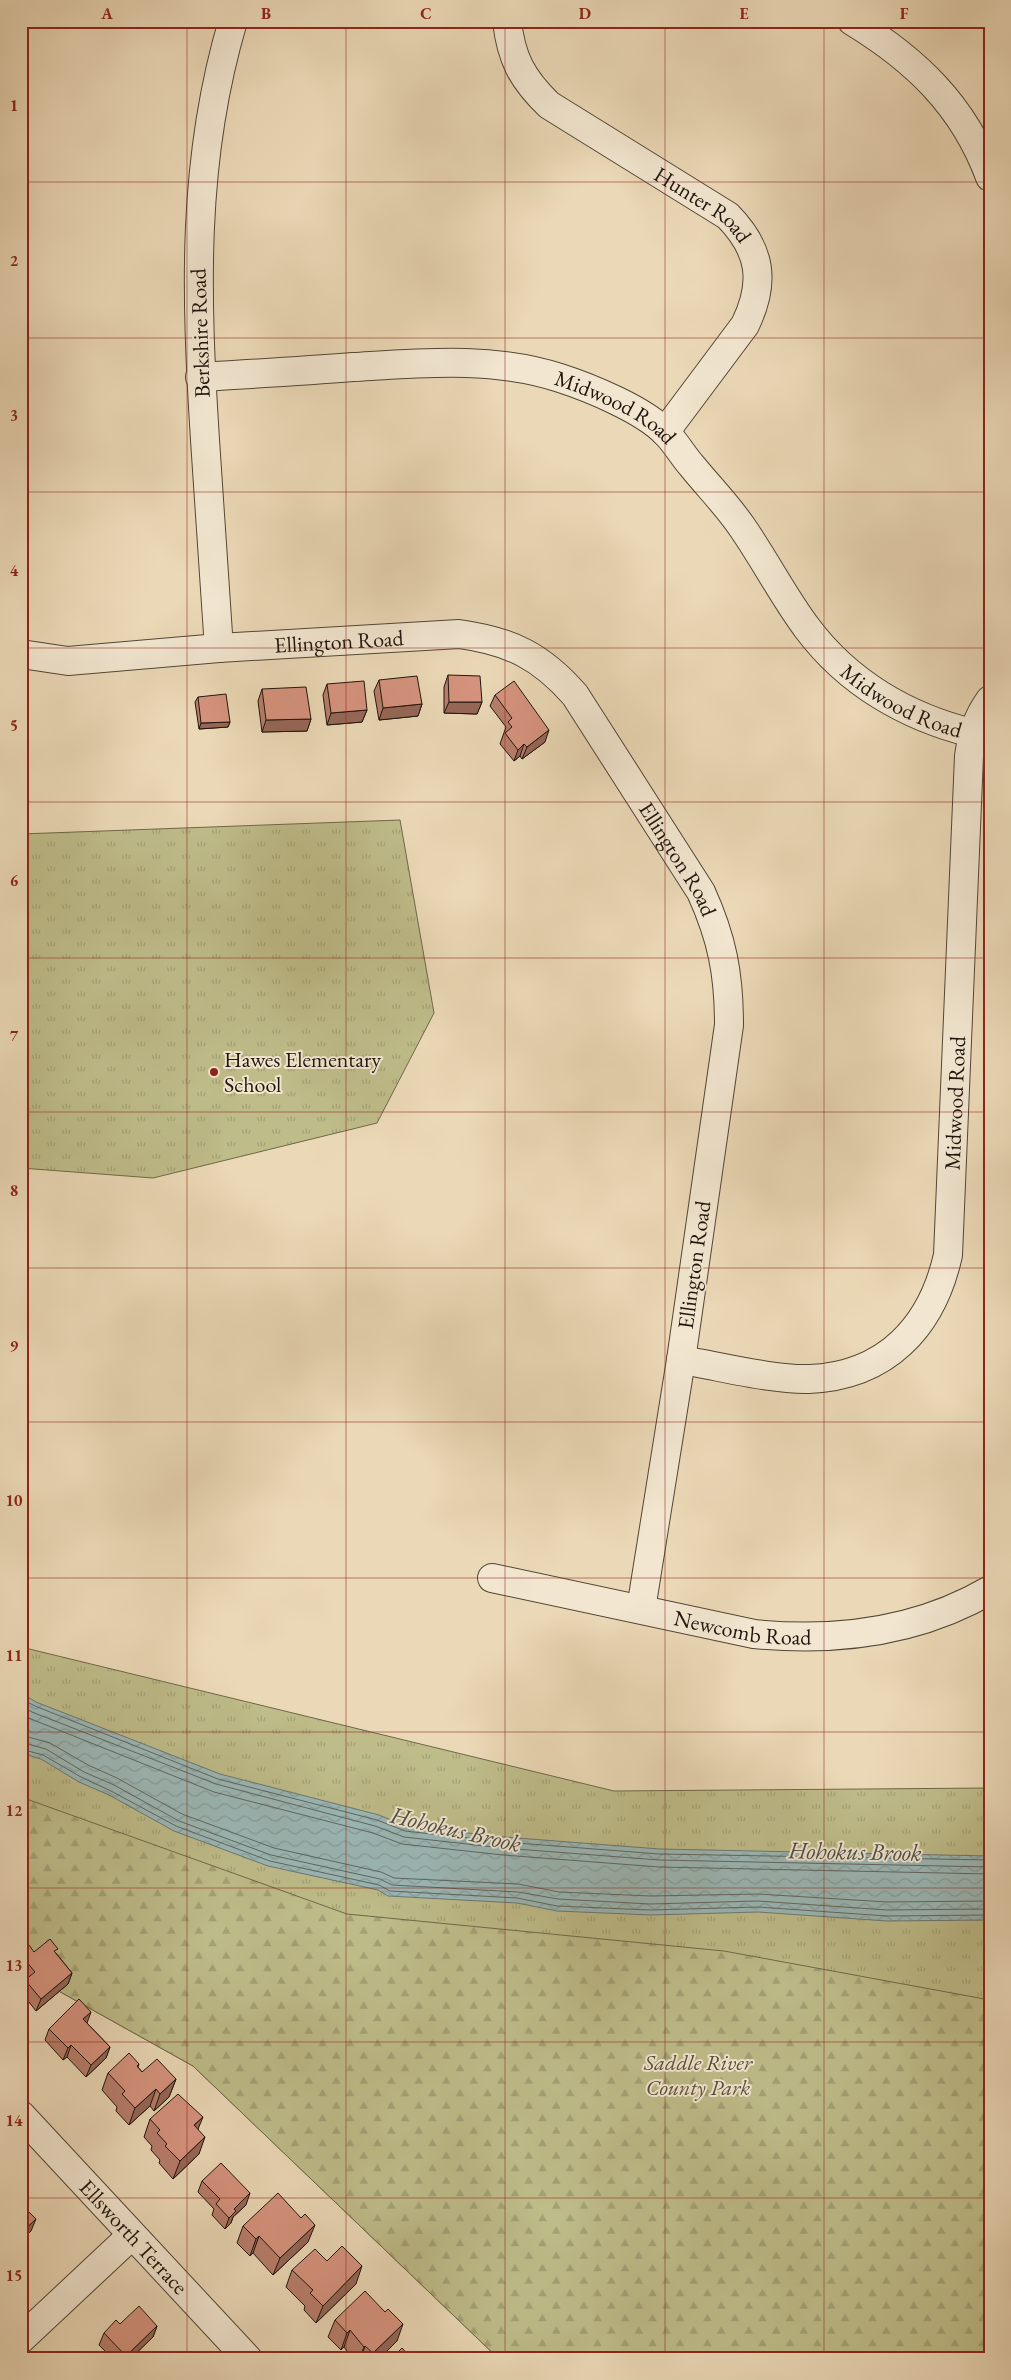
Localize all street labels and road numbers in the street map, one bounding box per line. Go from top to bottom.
street label: Hunter Road [649,159,759,249]
street label: Berkshire Road [183,267,217,398]
street label: Midwood Road [551,363,684,451]
street label: Ellington Road [273,623,405,659]
street label: Midwood Road [835,657,967,744]
street label: Ellington Road [632,796,724,921]
street label: Midwood Road [937,1034,972,1171]
street label: Ellington Road [671,1198,717,1331]
street label: Newcomb Road [671,1603,812,1651]
street label: Ellsworth Terrace [73,2173,195,2301]

